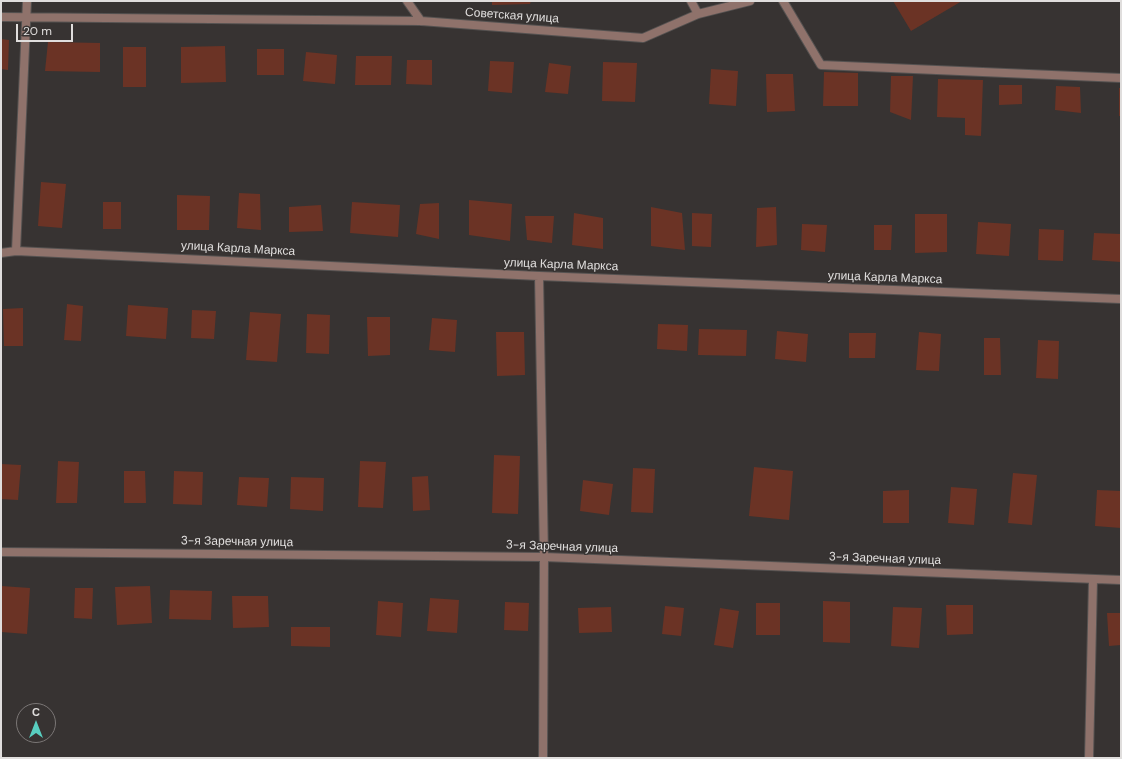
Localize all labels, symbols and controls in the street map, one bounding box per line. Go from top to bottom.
street label: Советская улица [465,6,559,26]
scale bar [18,16,75,42]
text: 20 m [23,23,52,39]
street label: улица Карла Маркса [180,239,296,259]
street label: улица Карла Маркса [504,256,618,274]
street label: улица Карла Маркса [828,269,942,287]
street label: 3-я Заречная улица [181,534,293,550]
street label: 3-я Заречная улица [506,538,618,556]
street label: 3-я Заречная улица [829,550,941,568]
north arrow [16,703,56,743]
text: С [32,705,40,719]

